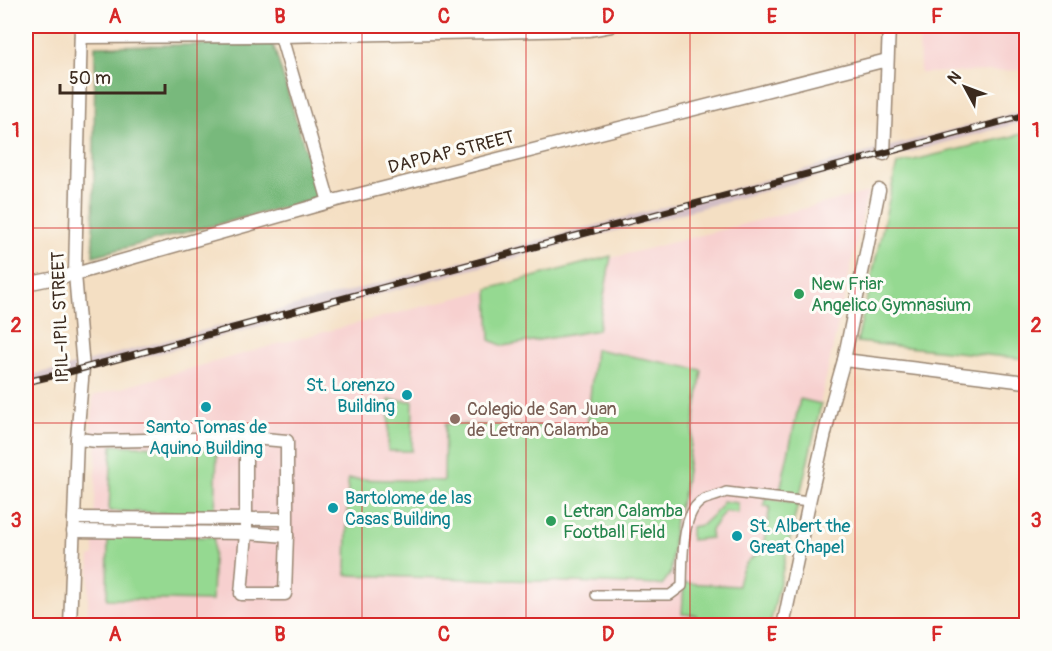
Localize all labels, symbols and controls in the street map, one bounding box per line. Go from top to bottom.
text: A [109,4,122,29]
text: B [274,4,286,29]
text: C [438,4,450,29]
text: D [602,4,615,29]
text: E [767,4,778,29]
text: F [931,4,943,29]
scale bar [60,57,165,95]
north arrow [935,57,995,117]
text: 50 m [69,67,111,90]
text: N [943,67,966,88]
text: 1 [12,118,20,143]
text: 1 [1032,118,1040,143]
street label: DAPDAP STREET [386,126,517,179]
street label: IPIL-IPIL STREET [47,251,74,383]
place label: New Friar Angelico Gymnasium [811,273,971,317]
marker: New Friar Angelico Gymnasium [792,287,806,301]
text: 2 [10,313,22,338]
text: 2 [1030,313,1042,338]
place label: St. Lorenzo Building [306,374,395,418]
marker: St. Lorenzo Building [400,388,414,402]
place label: Colegio de San Juan de Letran Calamba [467,398,617,442]
marker: Santo Tomas de Aquino Building [199,400,213,414]
marker: Colegio de San Juan de Letran Calamba [448,412,462,426]
place label: Santo Tomas de Aquino Building [145,416,267,460]
place label: Bartolome de las Casas Building [345,487,472,531]
place label: Letran Calamba Football Field [563,500,683,544]
marker: Bartolome de las Casas Building [326,501,340,515]
text: 3 [10,508,22,533]
text: 3 [1030,508,1042,533]
marker: Letran Calamba Football Field [544,514,558,528]
place label: St. Albert the Great Chapel [749,515,851,559]
marker: St. Albert the Great Chapel [730,529,744,543]
text: A [109,622,122,647]
text: B [274,622,286,647]
text: C [438,622,450,647]
text: D [602,622,615,647]
text: E [767,622,778,647]
text: F [931,622,943,647]

